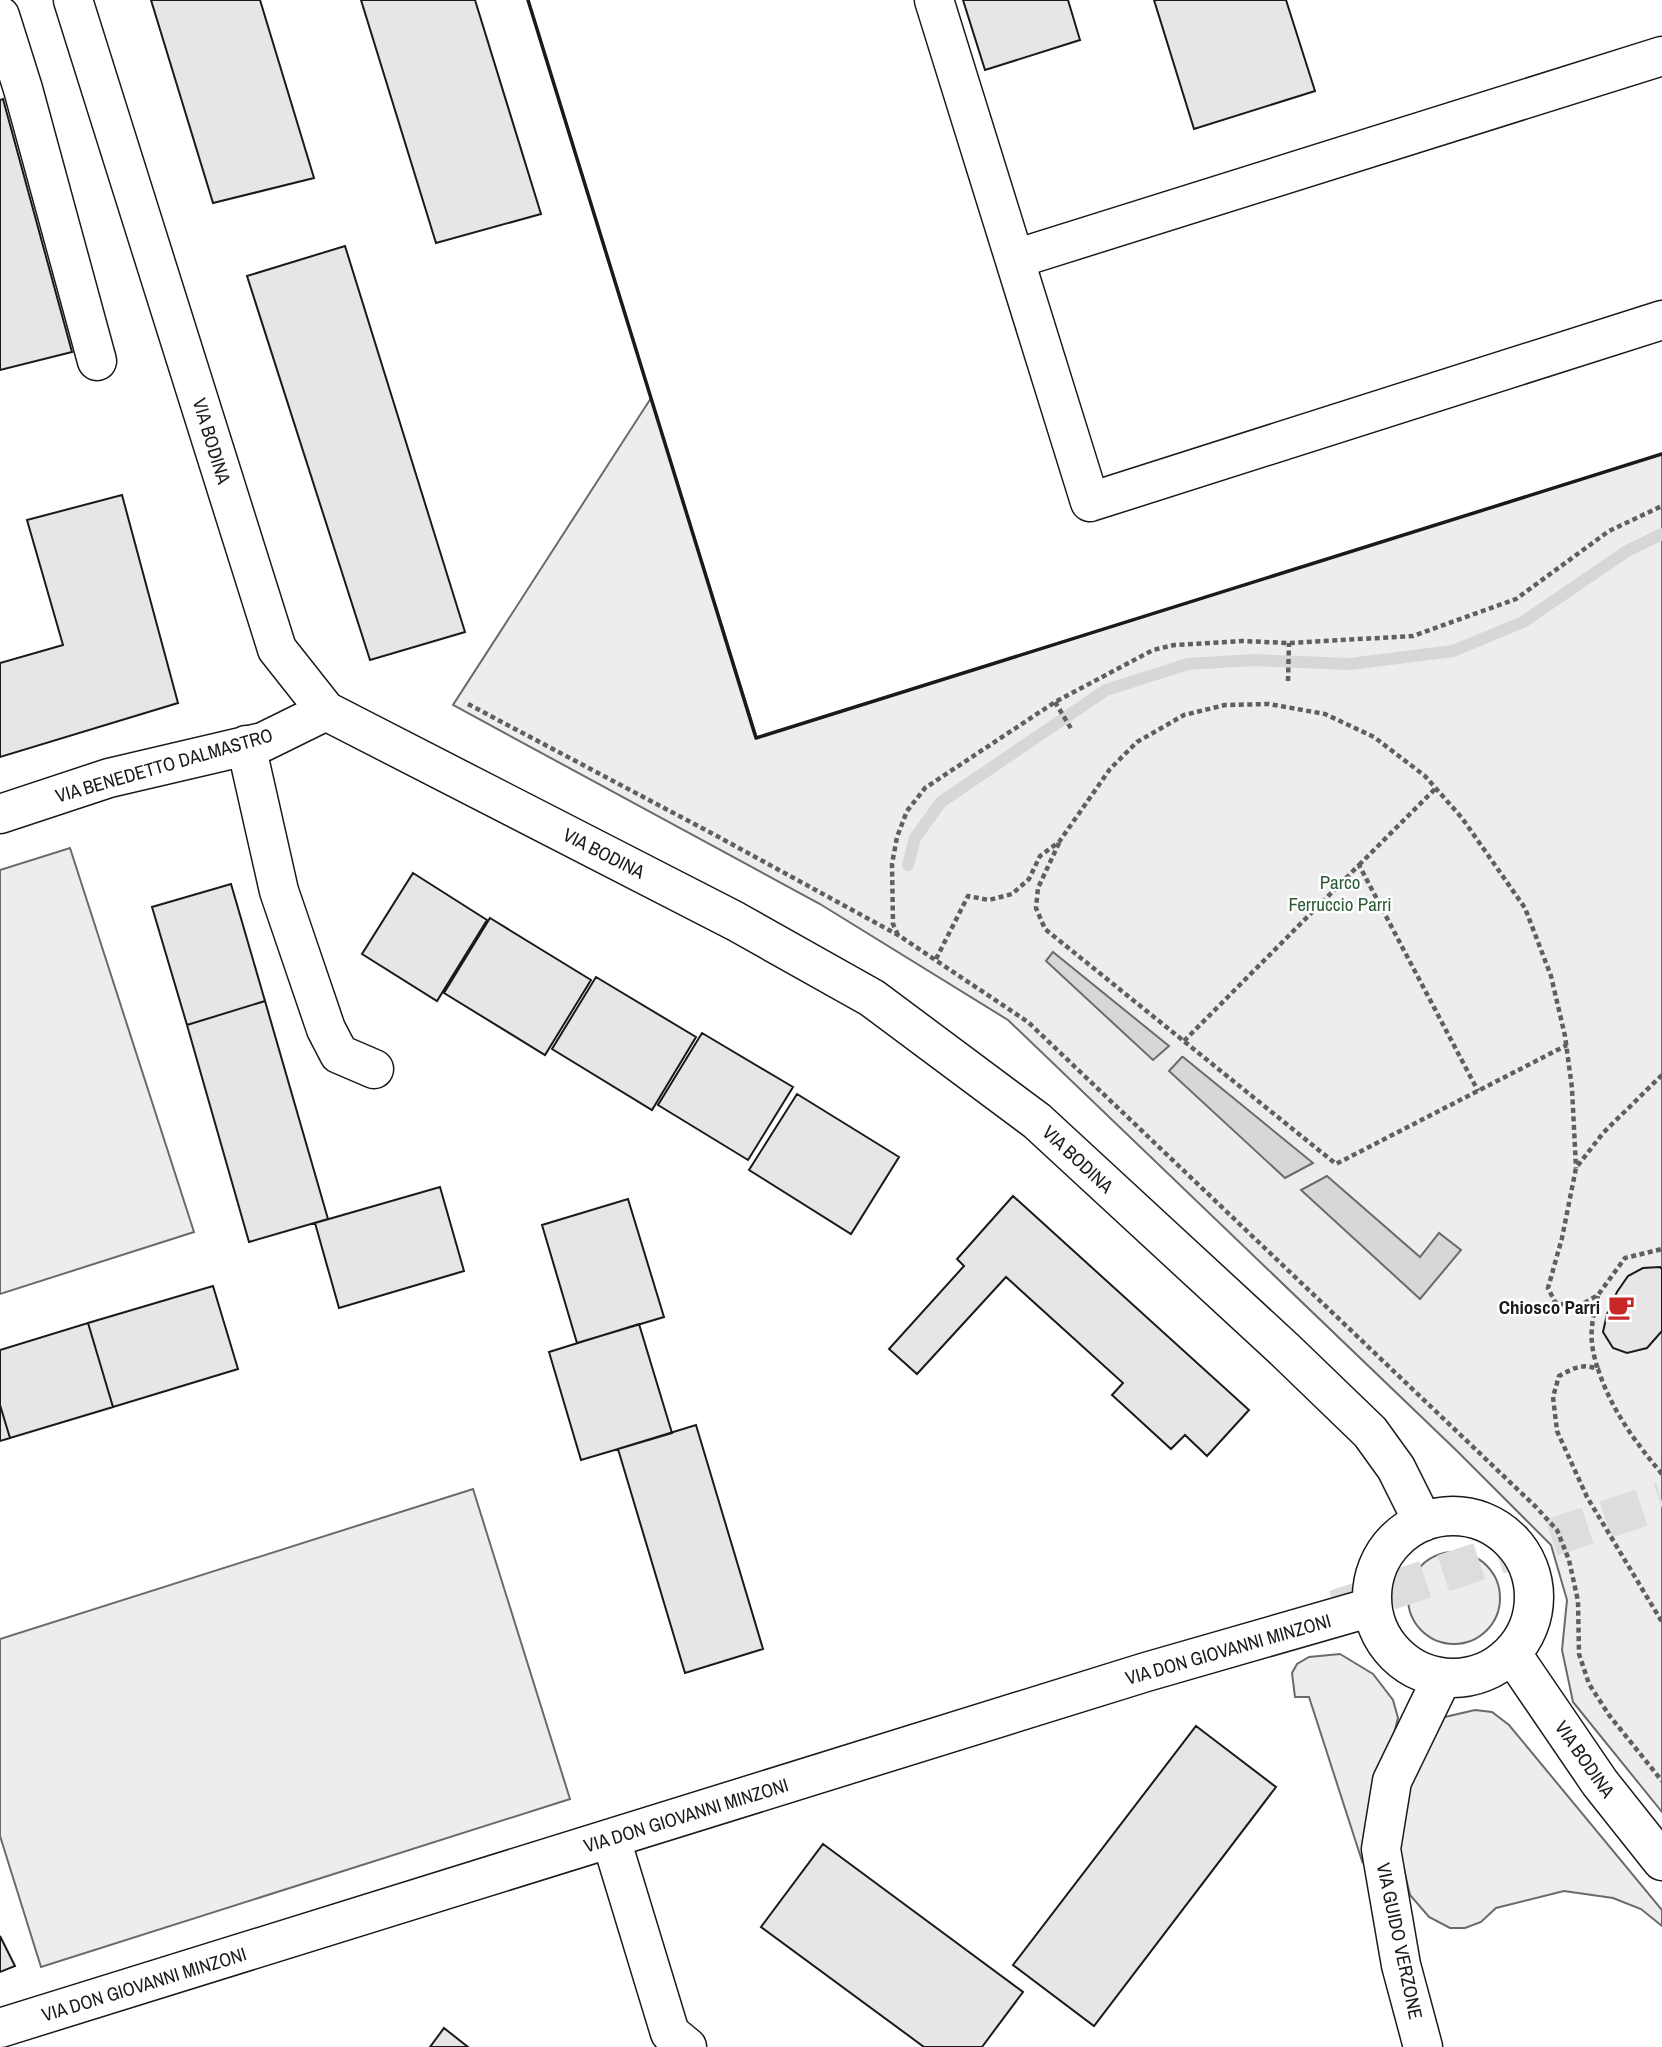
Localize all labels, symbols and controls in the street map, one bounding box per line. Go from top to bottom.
street label: VIA BODINA [187,395,238,488]
street label: VIA BENEDETTO DALMASTRO [52,722,276,808]
street label: VIA BODINA [559,821,650,885]
park label: Parco Ferruccio Parri [1288,869,1392,917]
street label: VIA BODINA [1037,1119,1120,1199]
cafe icon: Chiosco Parri [1606,1292,1636,1322]
place label: Chiosco Parri [1499,1294,1600,1320]
street label: VIA DON GIOVANNI MINZONI [1122,1607,1334,1691]
street label: VIA BODINA [1549,1715,1621,1803]
street label: VIA DON GIOVANNI MINZONI [580,1771,792,1859]
street label: VIA GUIDO VERZONE [1371,1860,1429,2022]
street label: VIA DON GIOVANNI MINZONI [38,1940,250,2028]

